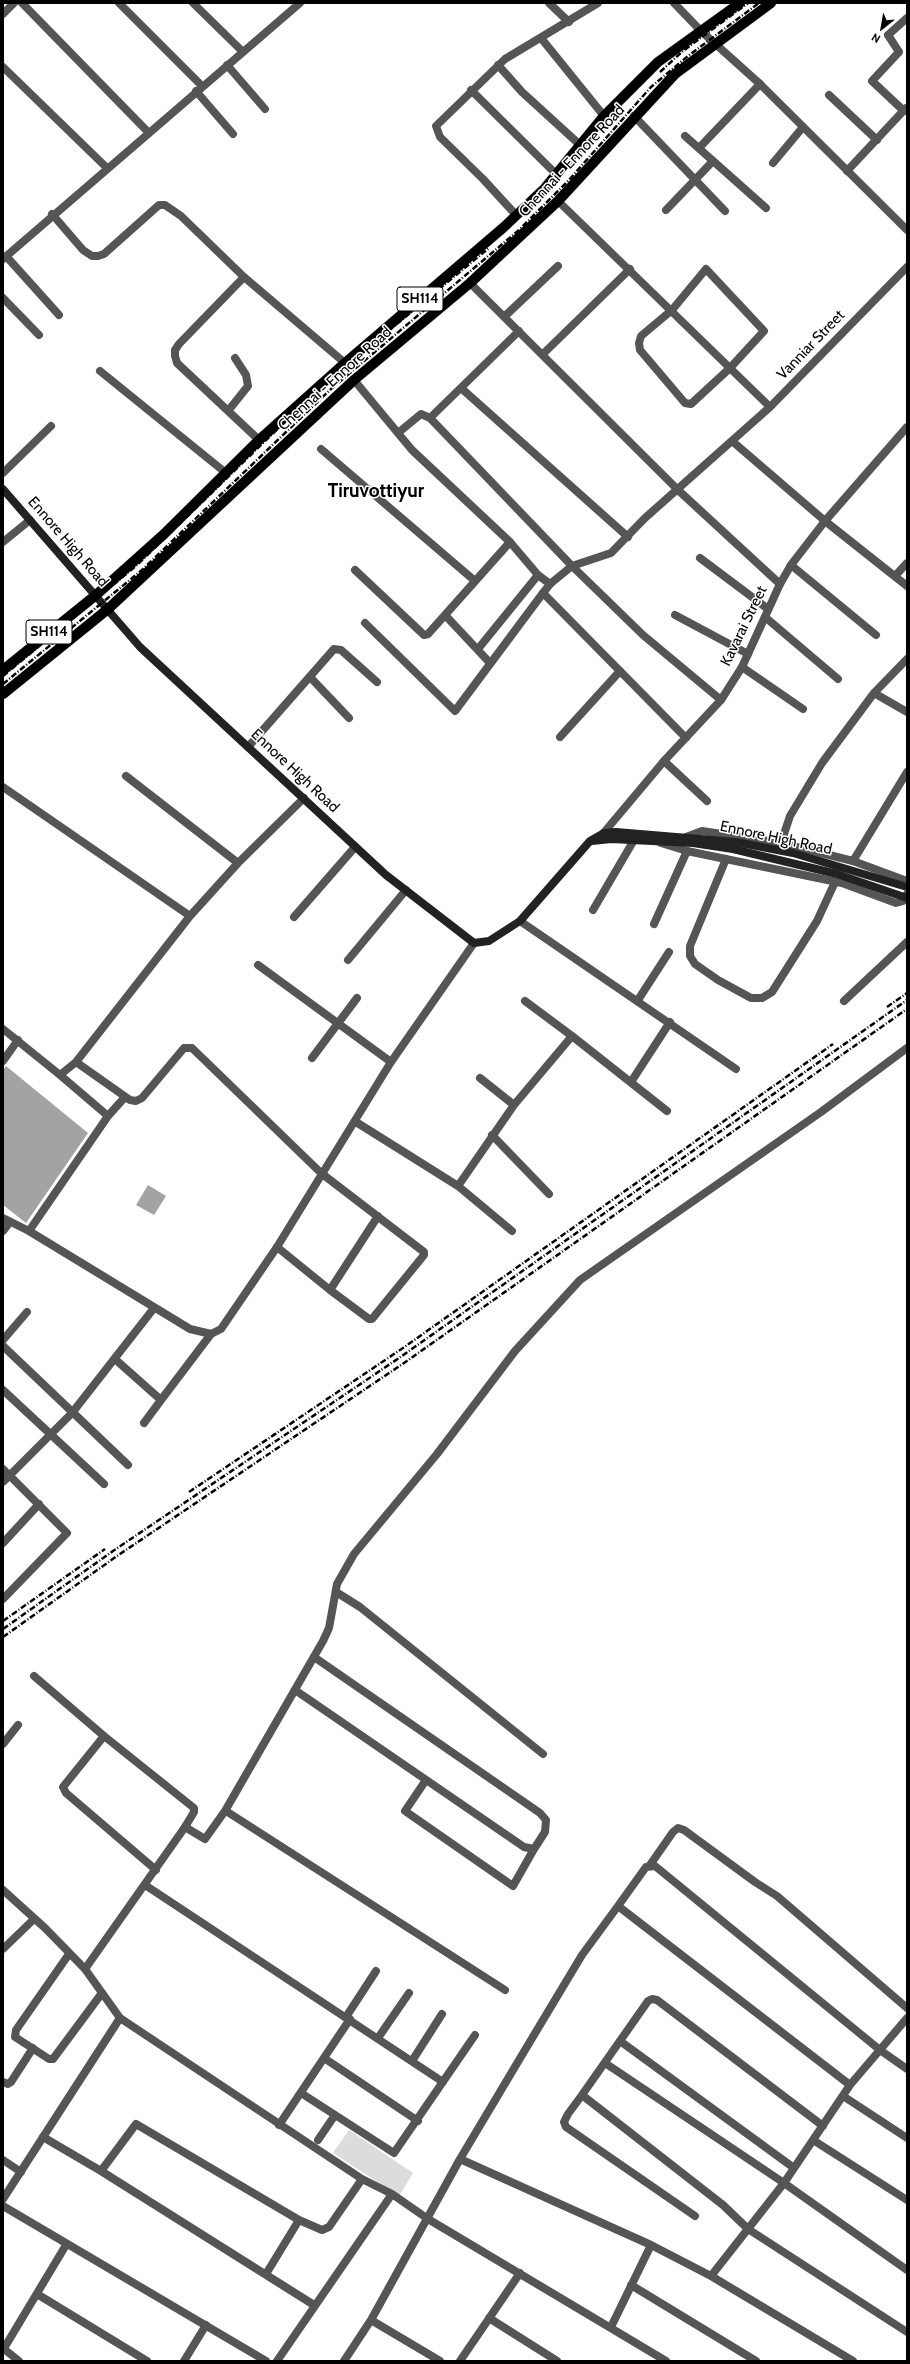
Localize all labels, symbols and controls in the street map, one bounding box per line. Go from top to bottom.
north arrow [862,8,902,48]
text: N [869,30,883,46]
street label: Chennai - Ennore Road [515,101,629,221]
road number: SH114 [397,287,443,311]
street label: Vanniar Street [773,307,849,383]
street label: Chennai - Ennore Road [274,323,396,435]
district label: Tiruvottiyur [328,480,424,502]
street label: Ennore High Road [24,493,112,591]
street label: Kavarai Street [717,583,771,669]
road number: SH114 [26,620,72,644]
street label: Ennore High Road [247,726,343,816]
street label: Ennore High Road [718,817,834,859]

